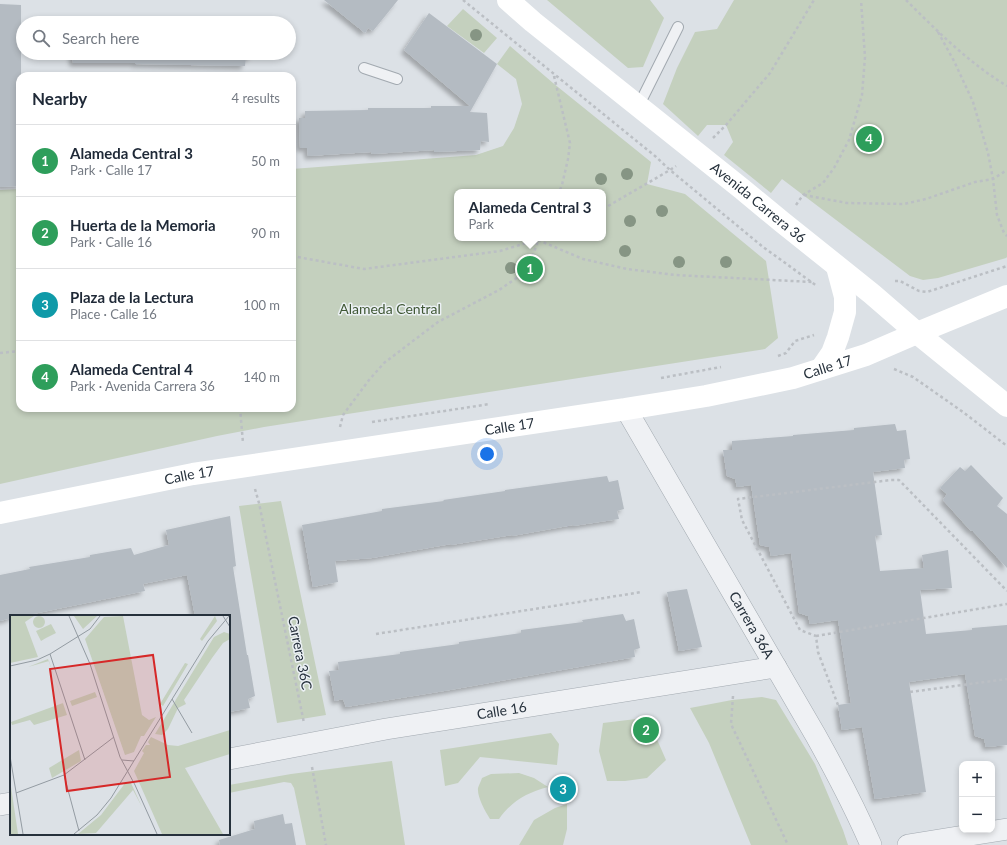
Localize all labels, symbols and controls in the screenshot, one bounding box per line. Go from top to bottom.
search box [16,16,296,60]
icon: search [30,27,52,49]
text: Search here [62,29,139,47]
text: Nearby [32,88,87,109]
text: 4 results [232,90,280,106]
pin: 4 [856,124,882,154]
text: Alameda Central 3 [70,144,193,162]
text: 1 [41,153,49,169]
text: 50 m [251,153,280,169]
street label: Avenida Carrera 36 [707,158,810,246]
text: Park · Calle 17 [70,162,152,178]
popup [454,189,606,241]
text: Alameda Central 3 [469,198,591,216]
text: Huerta de la Memoria [70,216,216,234]
text: Park [469,216,494,232]
text: 2 [41,225,49,241]
text: 90 m [251,225,280,241]
text: Park · Calle 16 [70,234,152,250]
pin: 1 [517,254,543,284]
text: Plaza de la Lectura [70,288,194,306]
text: 3 [41,297,49,313]
text: 100 m [243,297,280,313]
park label: Alameda Central [339,300,441,317]
text: Place · Calle 16 [70,306,157,322]
street label: Calle 17 [801,351,854,382]
text: Alameda Central 4 [70,360,193,378]
text: 4 [41,369,49,385]
text: 140 m [243,369,280,385]
text: Park · Avenida Carrera 36 [70,378,215,394]
street label: Calle 17 [483,414,536,438]
your location [477,444,497,464]
street label: Calle 17 [163,462,215,488]
street label: Carrera 36A [726,588,778,662]
inset map [10,615,230,835]
street label: Carrera 36C [285,615,316,692]
street label: Calle 16 [476,698,528,722]
pin: 2 [633,715,659,745]
map controls [959,761,995,833]
button: + [959,761,995,797]
pin: 3 [550,774,576,804]
button: − [959,797,995,833]

